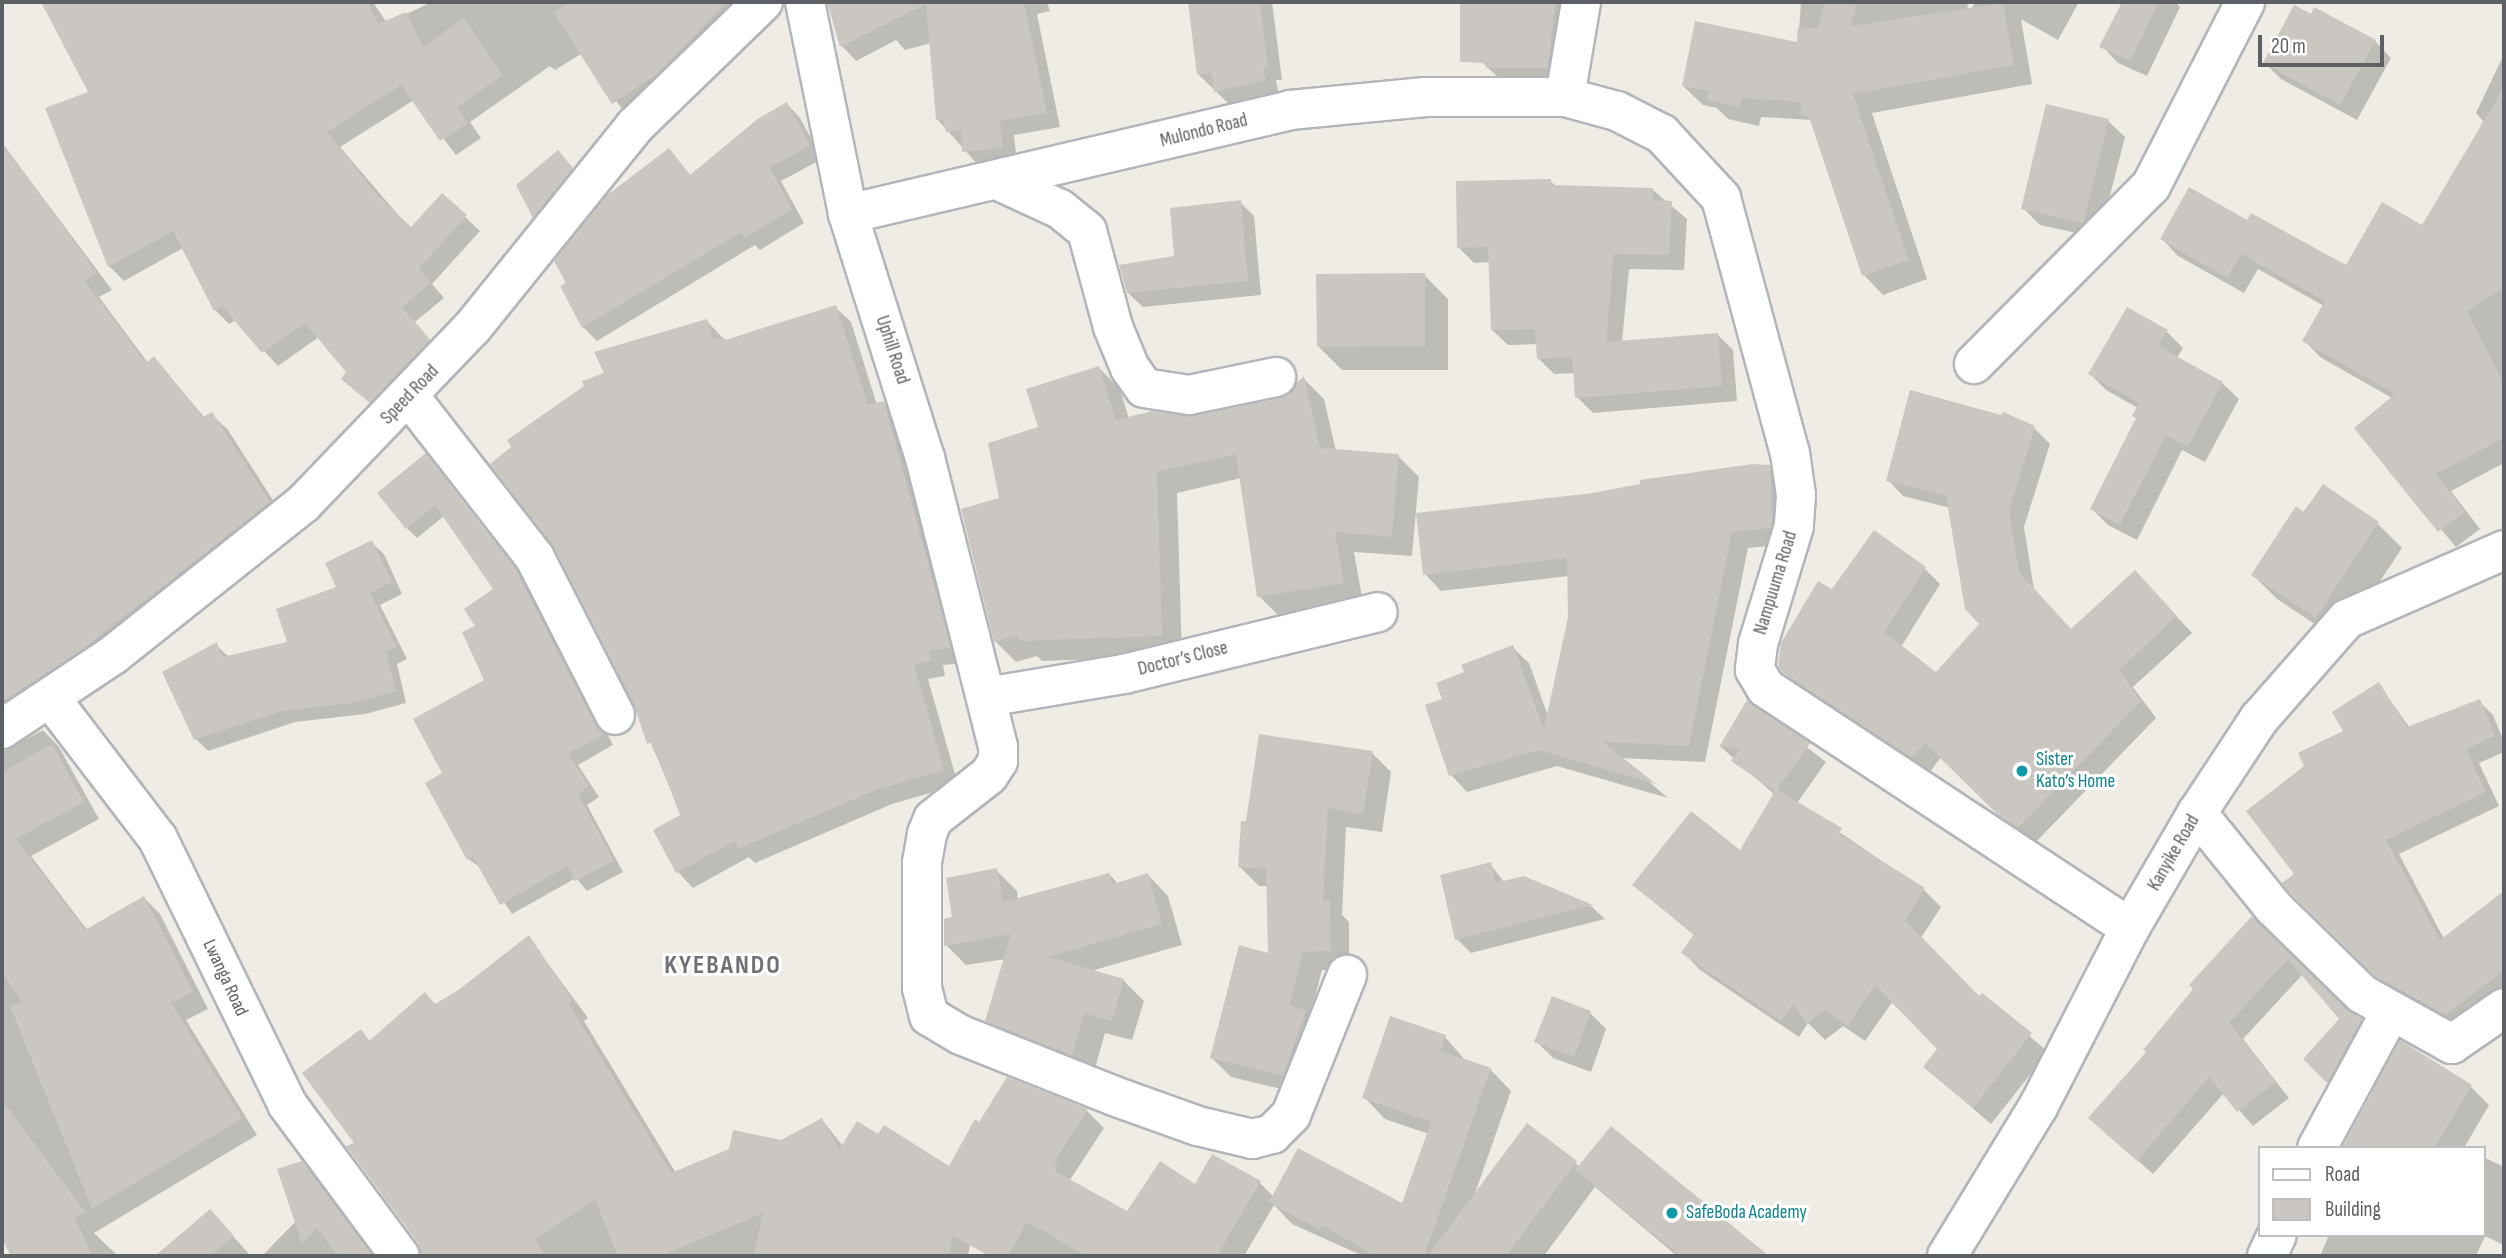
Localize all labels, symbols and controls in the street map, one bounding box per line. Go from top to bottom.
scale bar [2261,21,2387,65]
text: 20 m [2271,34,2306,59]
street label: Mulondo Road [1158,109,1250,153]
street label: Uphill Road [870,313,914,387]
street label: Speed Road [376,361,444,429]
street label: Nampuuma Road [1749,528,1803,638]
street label: Doctor’s Close [1136,637,1230,681]
place label: Sister Kato’s Home [2036,749,2115,793]
marker: Sister Kato’s Home [2014,763,2030,779]
street label: Kanyike Road [2143,811,2205,895]
street label: Lwanga Road [197,936,253,1020]
district label: KYEBANDO [665,950,781,982]
legend [2258,1146,2485,1237]
text: Road [2325,1162,2360,1187]
text: Building [2325,1197,2381,1222]
place label: SafeBoda Academy [1686,1202,1807,1224]
marker: SafeBoda Academy [1664,1205,1680,1221]

